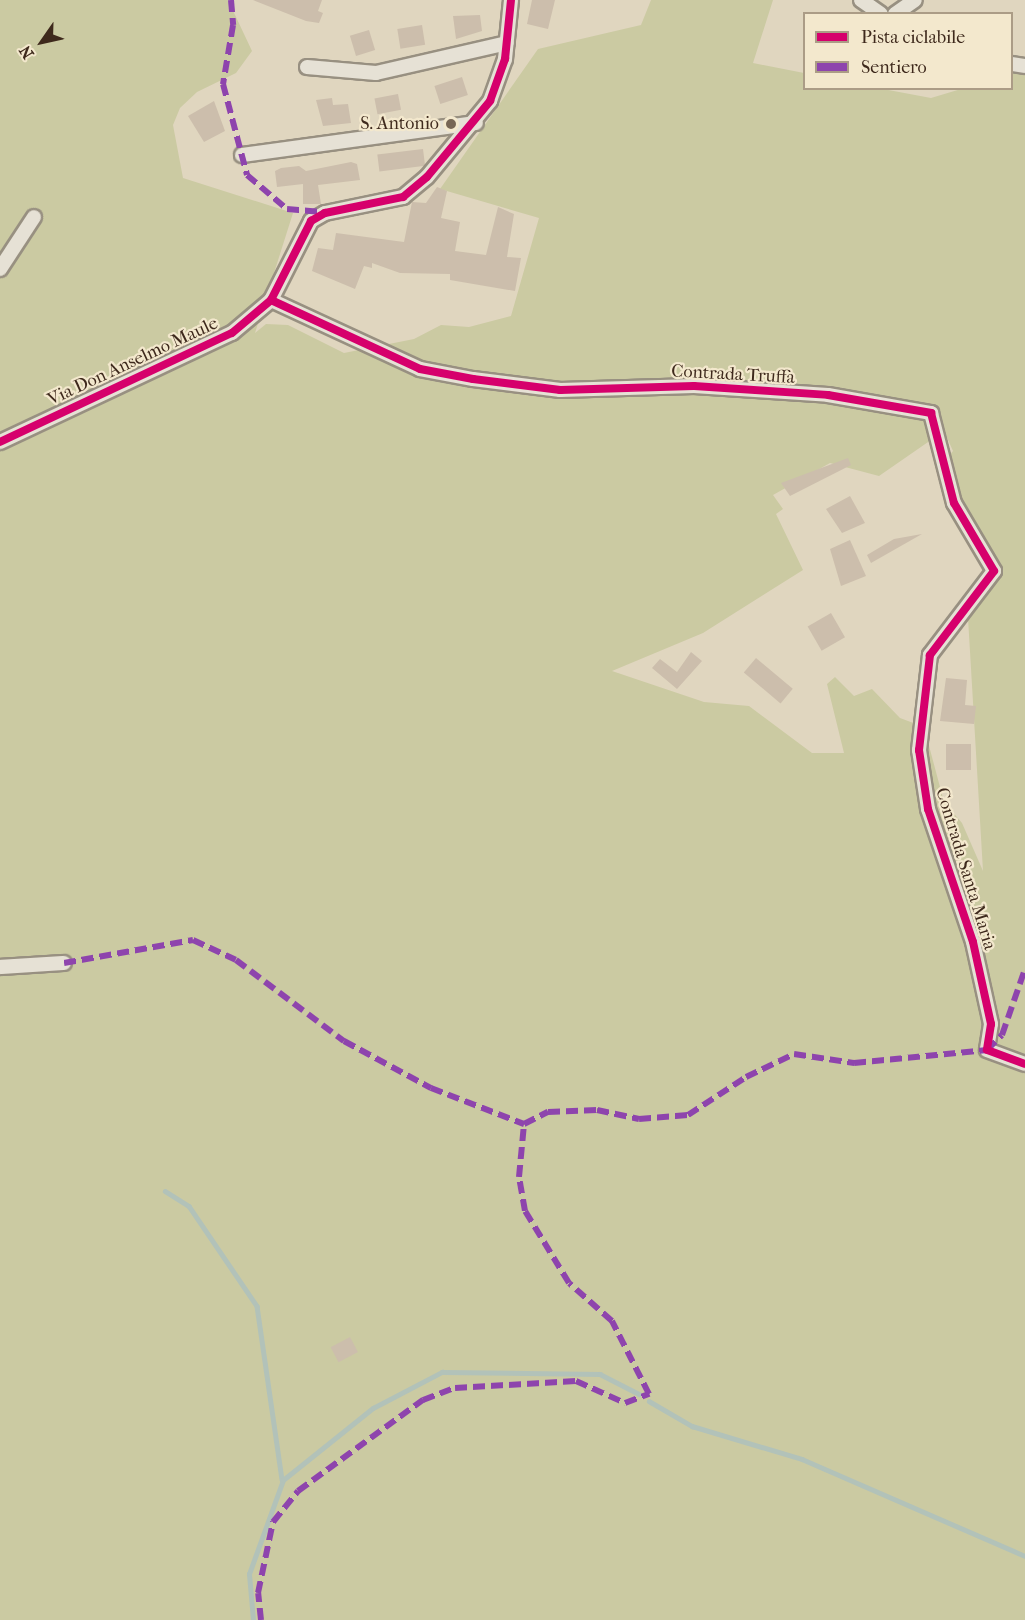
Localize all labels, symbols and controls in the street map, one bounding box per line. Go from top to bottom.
north arrow [12,12,72,72]
legend [803,12,1013,90]
text: Pista ciclabile [861,27,965,48]
text: N [15,42,38,63]
text: Sentiero [861,57,927,78]
place label: S. Antonio [360,113,439,135]
marker: S. Antonio [444,117,458,131]
street label: Via Don Anselmo Maule [44,313,222,411]
street label: Contrada Truffa [671,361,795,389]
street label: Contrada Santa Maria [930,785,1000,953]

